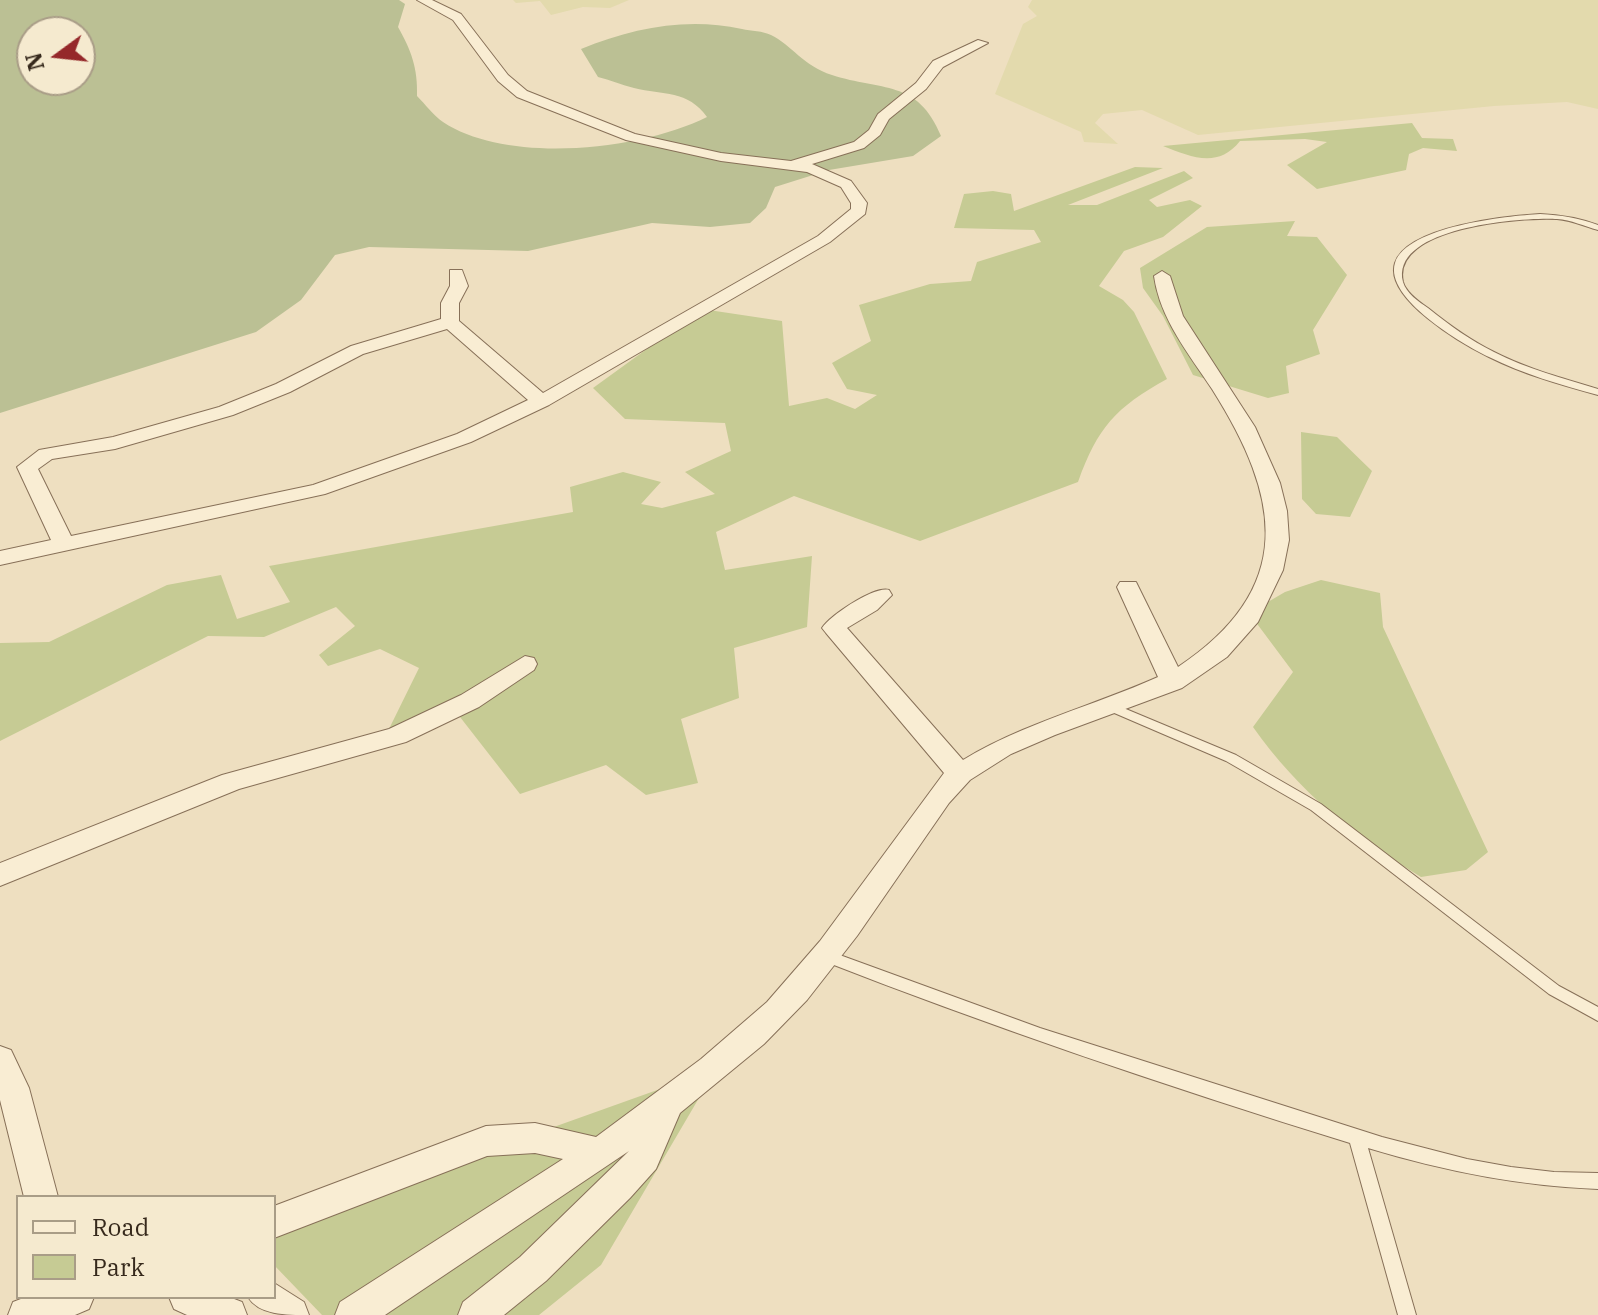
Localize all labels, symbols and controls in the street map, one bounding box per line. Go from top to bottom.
north arrow [16,16,96,96]
text: N [18,50,51,74]
legend [16,1195,276,1299]
text: Road [92,1211,149,1243]
text: Park [92,1251,144,1283]

